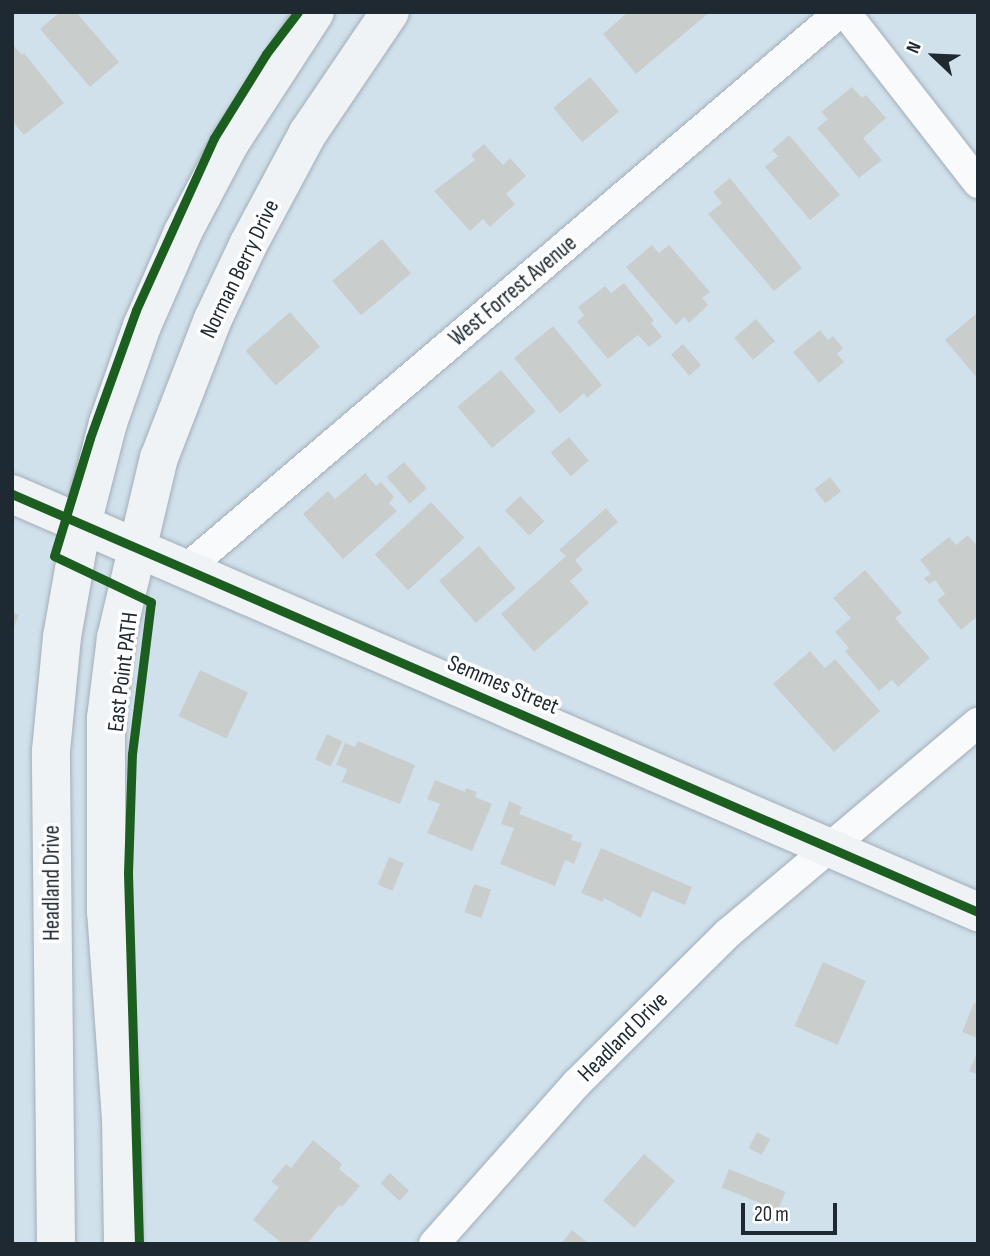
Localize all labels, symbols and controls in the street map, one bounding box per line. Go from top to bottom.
north arrow [899,21,969,91]
text: N [902,38,927,57]
street label: Norman Berry Drive [195,195,285,343]
street label: West Forrest Avenue [444,230,582,352]
street label: East Point PATH [102,611,144,733]
street label: Semmes Street [443,649,563,721]
street label: Headland Drive [38,825,66,941]
street label: Headland Drive [572,986,674,1088]
scale bar [745,1190,841,1234]
text: 20 m [754,1202,789,1227]

